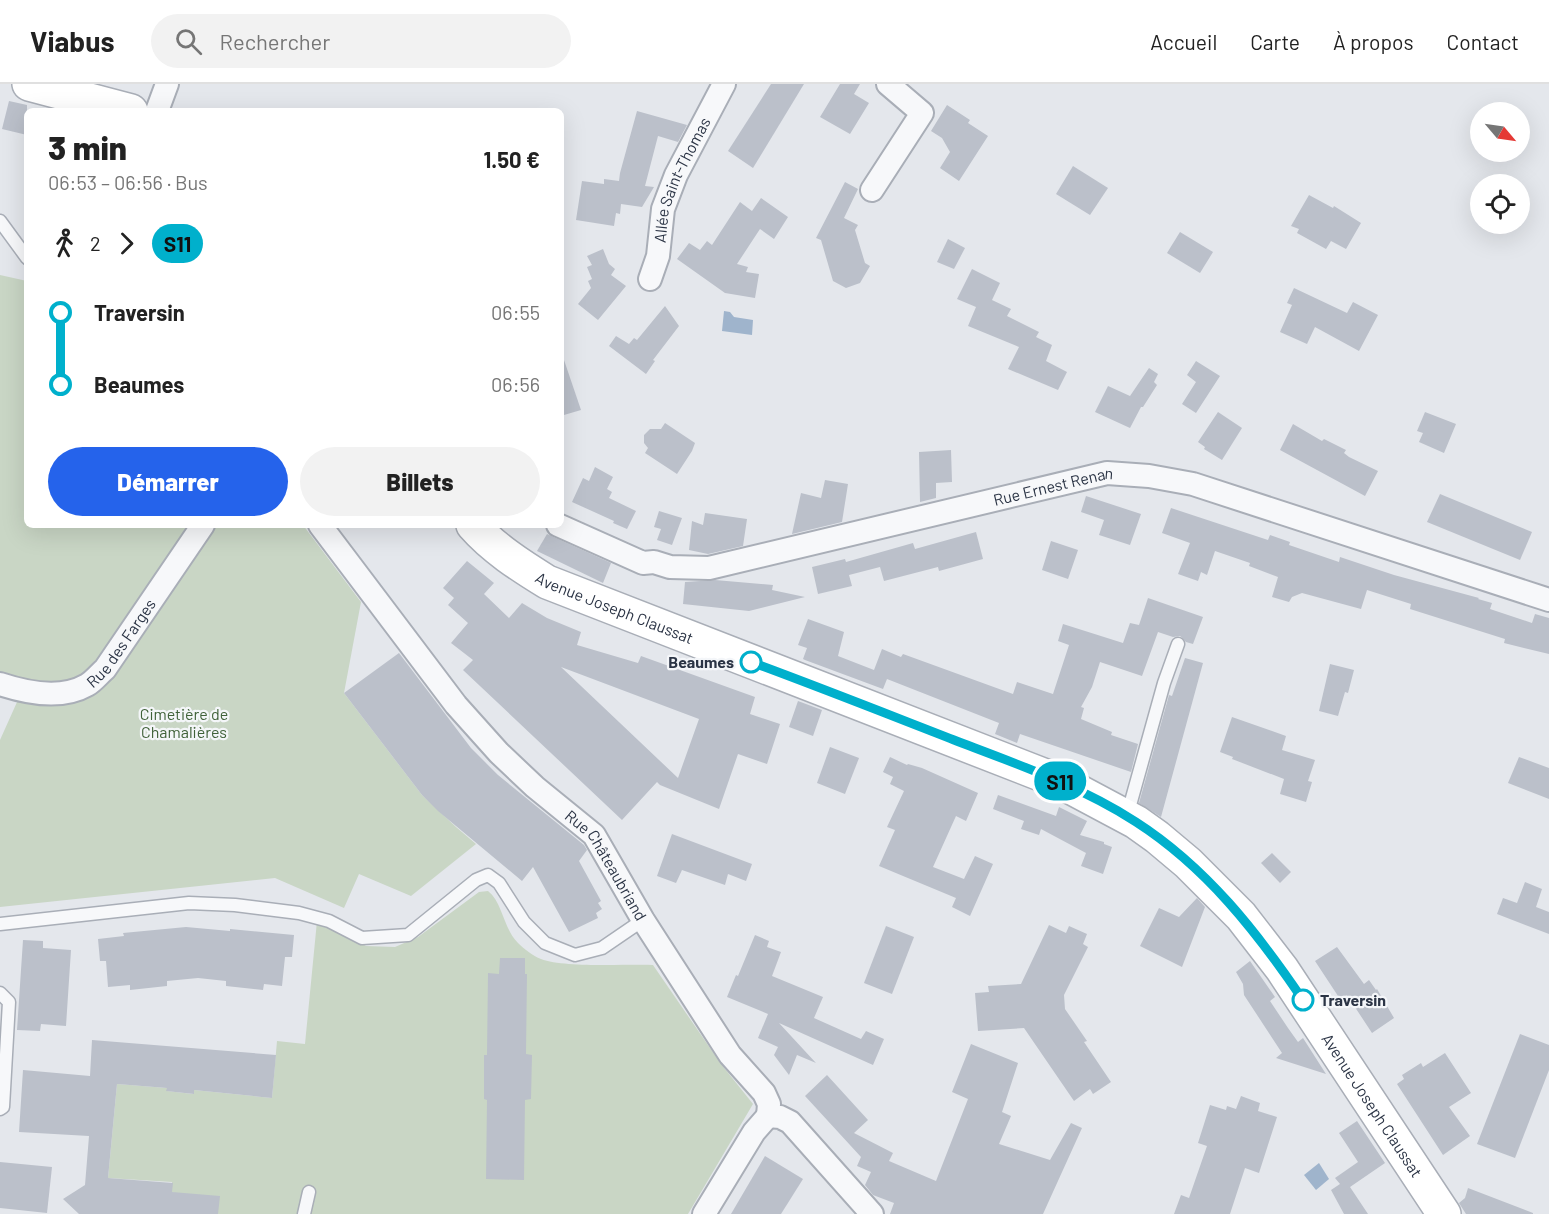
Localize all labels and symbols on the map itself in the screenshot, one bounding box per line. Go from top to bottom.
north arrow [1470,102,1530,162]
street label: Allée Saint-Thomas [649,114,714,243]
street label: Rue Ernest Renan [991,463,1114,509]
street label: Avenue Joseph Claussat [532,567,696,647]
street label: Rue des Farges [82,595,159,691]
marker: Beaumes [740,651,762,673]
place label: Beaumes [668,652,734,671]
park label: Cimetière de Chamalières [140,704,228,741]
line badge: S11 [1026,762,1094,800]
street label: Rue Châteaubriand [562,806,651,924]
marker: Traversin [1292,989,1314,1011]
place label: Traversin [1320,990,1386,1009]
street label: Avenue Joseph Claussat [1318,1030,1427,1180]

